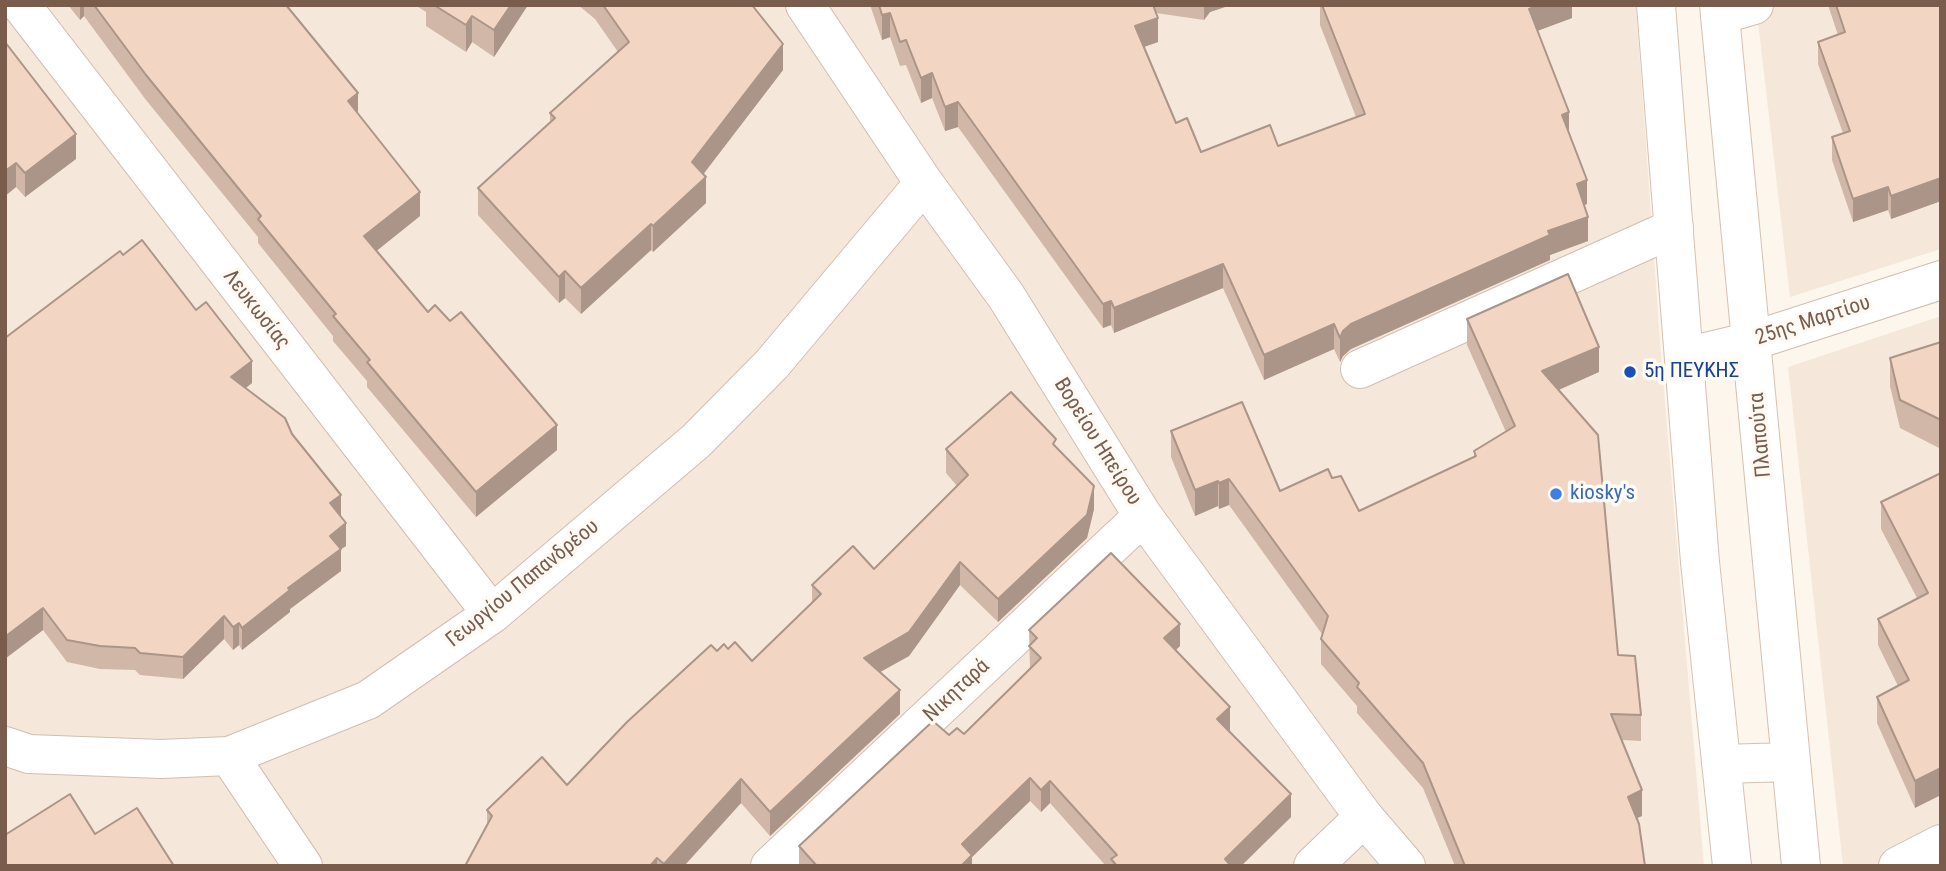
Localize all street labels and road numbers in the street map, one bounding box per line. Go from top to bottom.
street label: Λευκωσίας [217,265,295,355]
street label: 25ης Μαρτίου [1752,291,1874,351]
street label: Βορείου Ηπείρου [1048,374,1146,510]
street label: Πλαπούτα [1745,392,1777,478]
street label: Γεωργίου Παπανδρέου [442,515,604,653]
street label: Νικηταρά [919,654,995,728]

